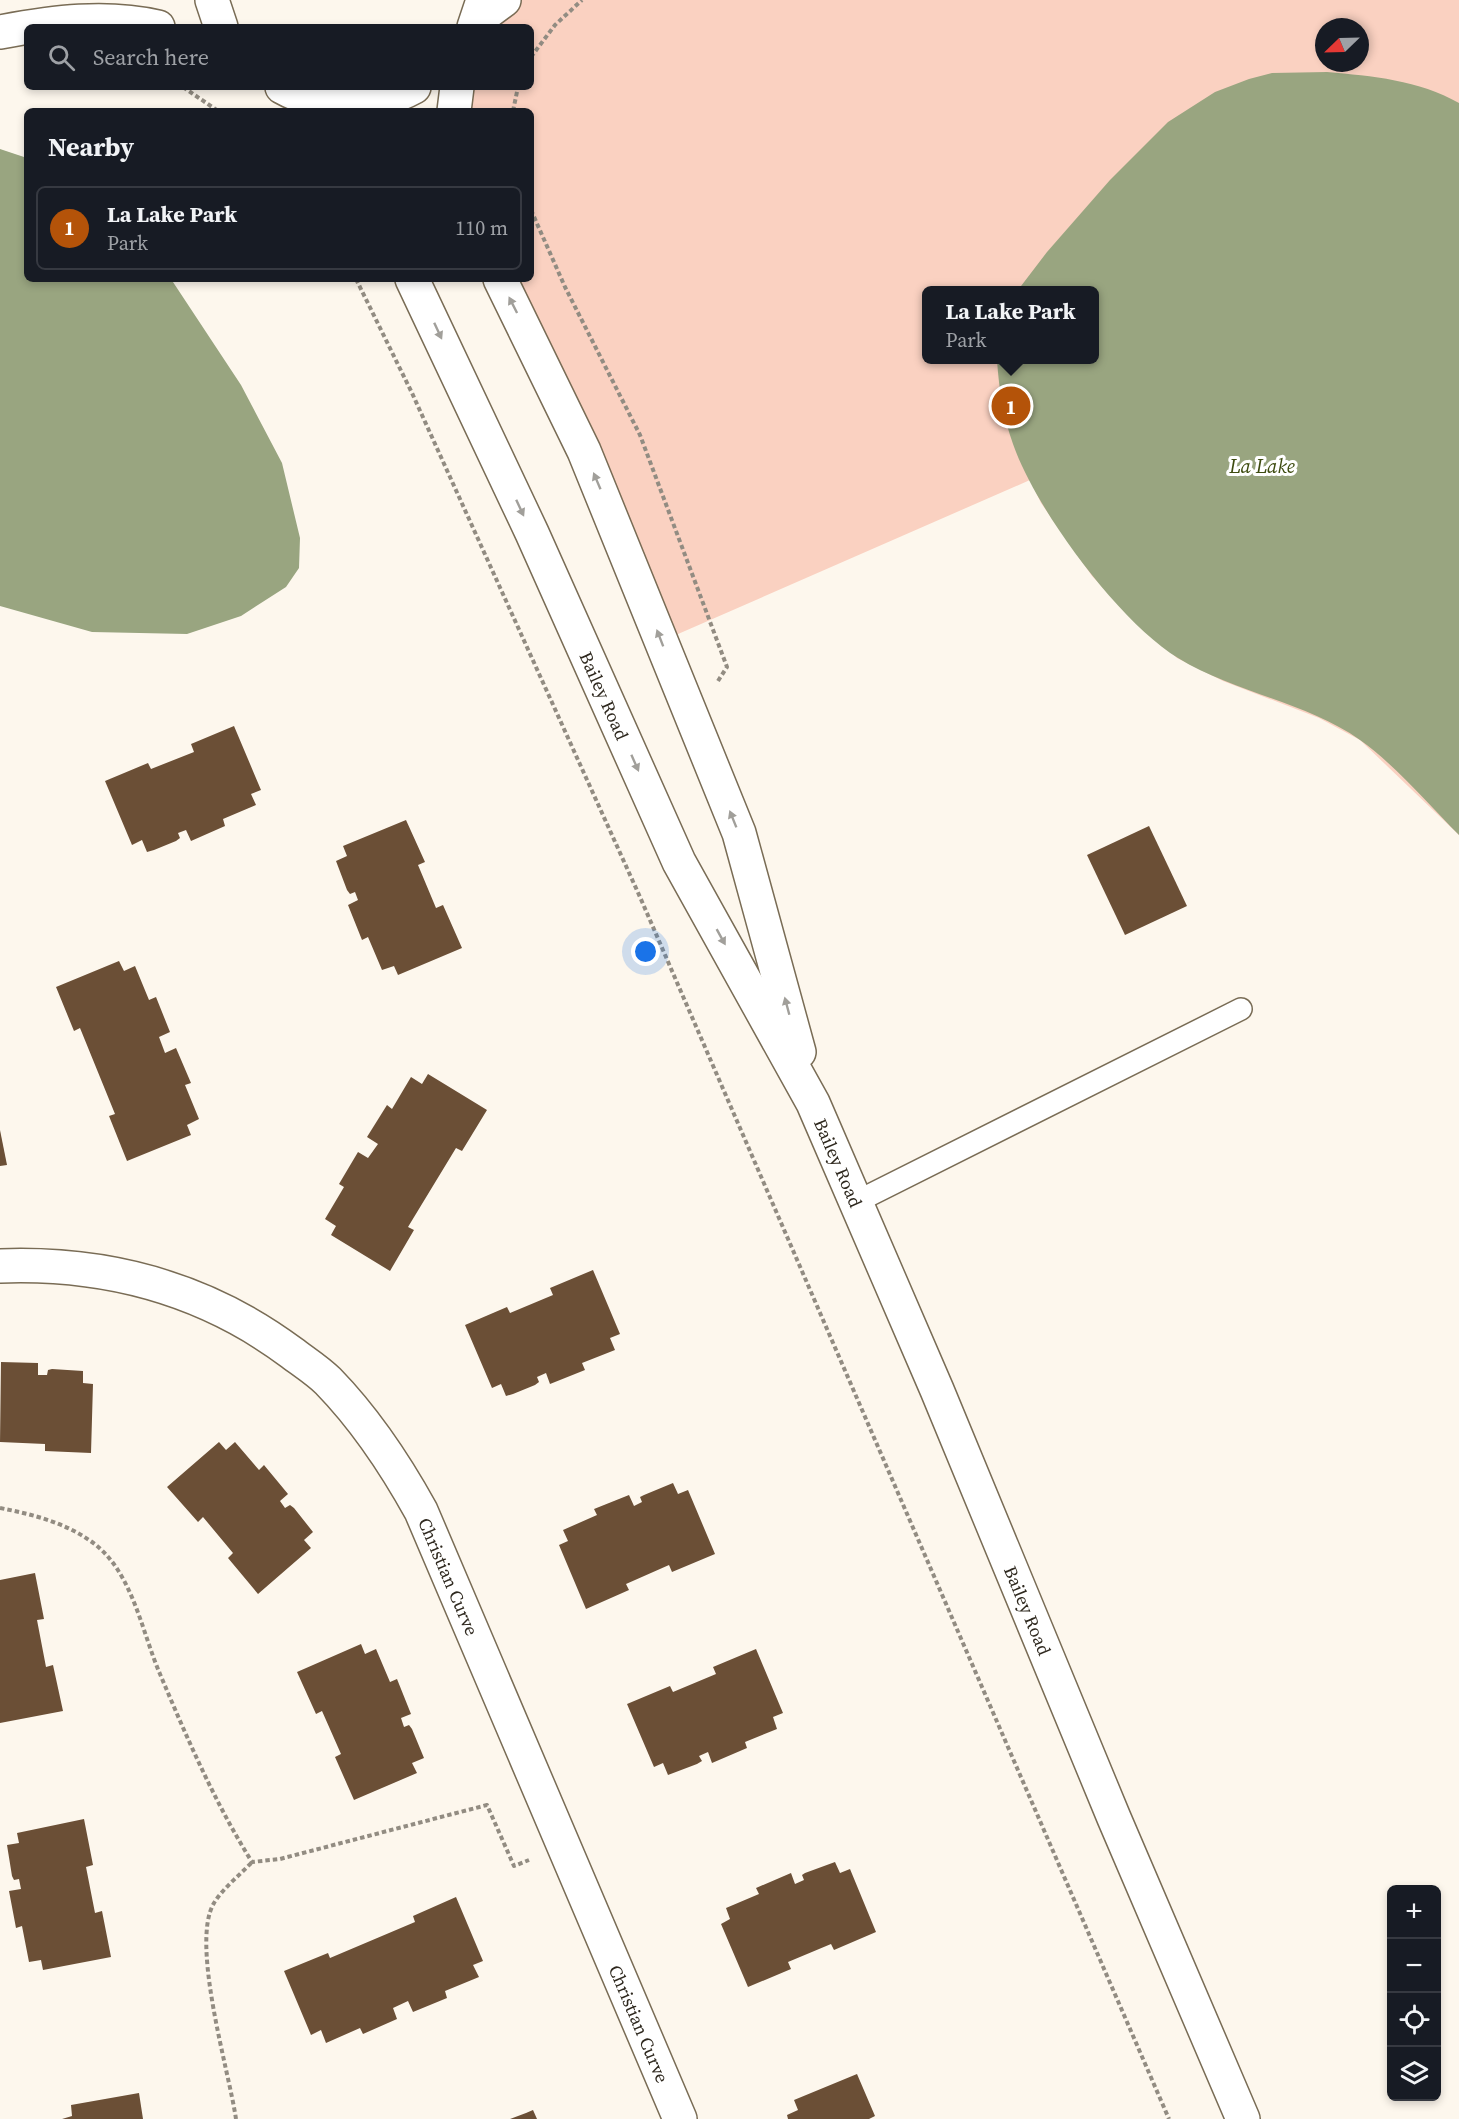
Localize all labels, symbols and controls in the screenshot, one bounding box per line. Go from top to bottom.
north arrow [1315,18,1369,72]
search box [24,24,534,90]
icon: search [45,41,78,74]
text: Search here [93,42,209,72]
text: Nearby [48,129,134,165]
text: La Lake Park [107,199,237,229]
text: 1 [64,214,75,242]
text: 110 m [455,214,508,242]
text: Park [107,229,148,257]
popup [922,286,1099,364]
one-way arrow [508,296,518,313]
text: La Lake Park [945,296,1076,326]
one-way arrow [433,323,443,341]
text: Park [945,326,986,354]
pin: 1 [992,384,1030,428]
water label: La Lake [1228,452,1295,480]
one-way arrow [592,472,601,490]
one-way arrow [516,500,525,517]
one-way arrow [655,629,664,647]
street label: Bailey Road [574,647,635,744]
one-way arrow [630,754,639,771]
one-way arrow [728,810,737,828]
one-way arrow [716,929,726,946]
your location [631,937,660,966]
one-way arrow [781,997,791,1015]
street label: Bailey Road [809,1114,869,1211]
street label: Christian Curve [413,1514,485,1639]
street label: Bailey Road [998,1562,1058,1659]
map controls [1387,1885,1441,2101]
button: + [1387,1885,1441,1939]
button: − [1387,1939,1441,1993]
street label: Christian Curve [603,1961,675,2086]
button: locate [1387,1993,1441,2047]
button: layers [1387,2047,1441,2101]

